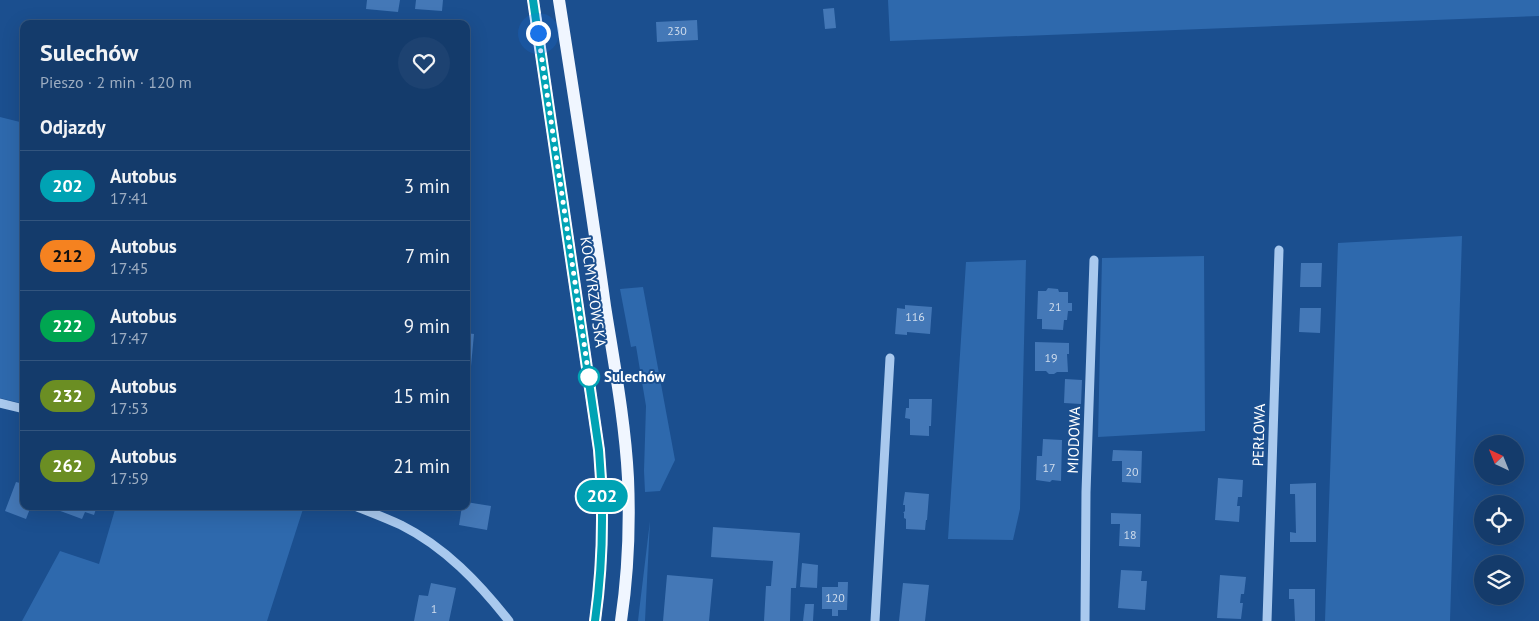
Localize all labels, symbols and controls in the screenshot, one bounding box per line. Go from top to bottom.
your location [526,21,551,46]
house number: 230 [667,23,687,38]
text: Sulechów [40,37,138,68]
button: heart [398,37,450,89]
text: Pieszo · 2 min · 120 m [40,72,192,92]
text: Odjazdy [40,115,106,139]
text: Autobus [110,164,177,188]
text: 202 [52,174,83,197]
text: 3 min [404,174,450,198]
text: 17:41 [110,188,148,208]
text: Autobus [110,234,177,258]
street label: KOCMYRZOWSKA [576,235,611,349]
text: 212 [52,244,83,267]
text: 7 min [405,244,450,268]
text: 17:45 [110,258,148,278]
house number: 21 [1048,299,1062,314]
text: Autobus [110,304,177,328]
house number: 116 [905,309,925,324]
text: 222 [52,314,83,337]
text: 9 min [404,314,450,338]
text: 17:47 [110,328,148,348]
house number: 19 [1044,350,1058,365]
marker: Sulechów [578,366,600,388]
place label: Sulechów [604,367,666,386]
text: Autobus [110,374,177,398]
text: 232 [52,384,83,407]
text: 15 min [393,384,450,408]
text: 17:53 [110,398,148,418]
street label: PERŁOWA [1248,403,1269,467]
street label: MIODOWA [1063,406,1084,474]
north arrow [1474,435,1524,485]
map controls [1474,435,1524,605]
text: Autobus [110,444,177,468]
text: 262 [52,454,83,477]
text: 21 min [393,454,450,478]
house number: 17 [1042,460,1056,475]
house number: 20 [1125,464,1139,479]
text: 17:59 [110,468,148,488]
line badge: 202 [573,480,631,512]
text: 202 [587,484,617,507]
button: locate [1474,495,1524,545]
house number: 18 [1123,527,1137,542]
button: layers [1474,555,1524,605]
house number: 120 [825,590,845,605]
house number: 1 [431,601,437,616]

